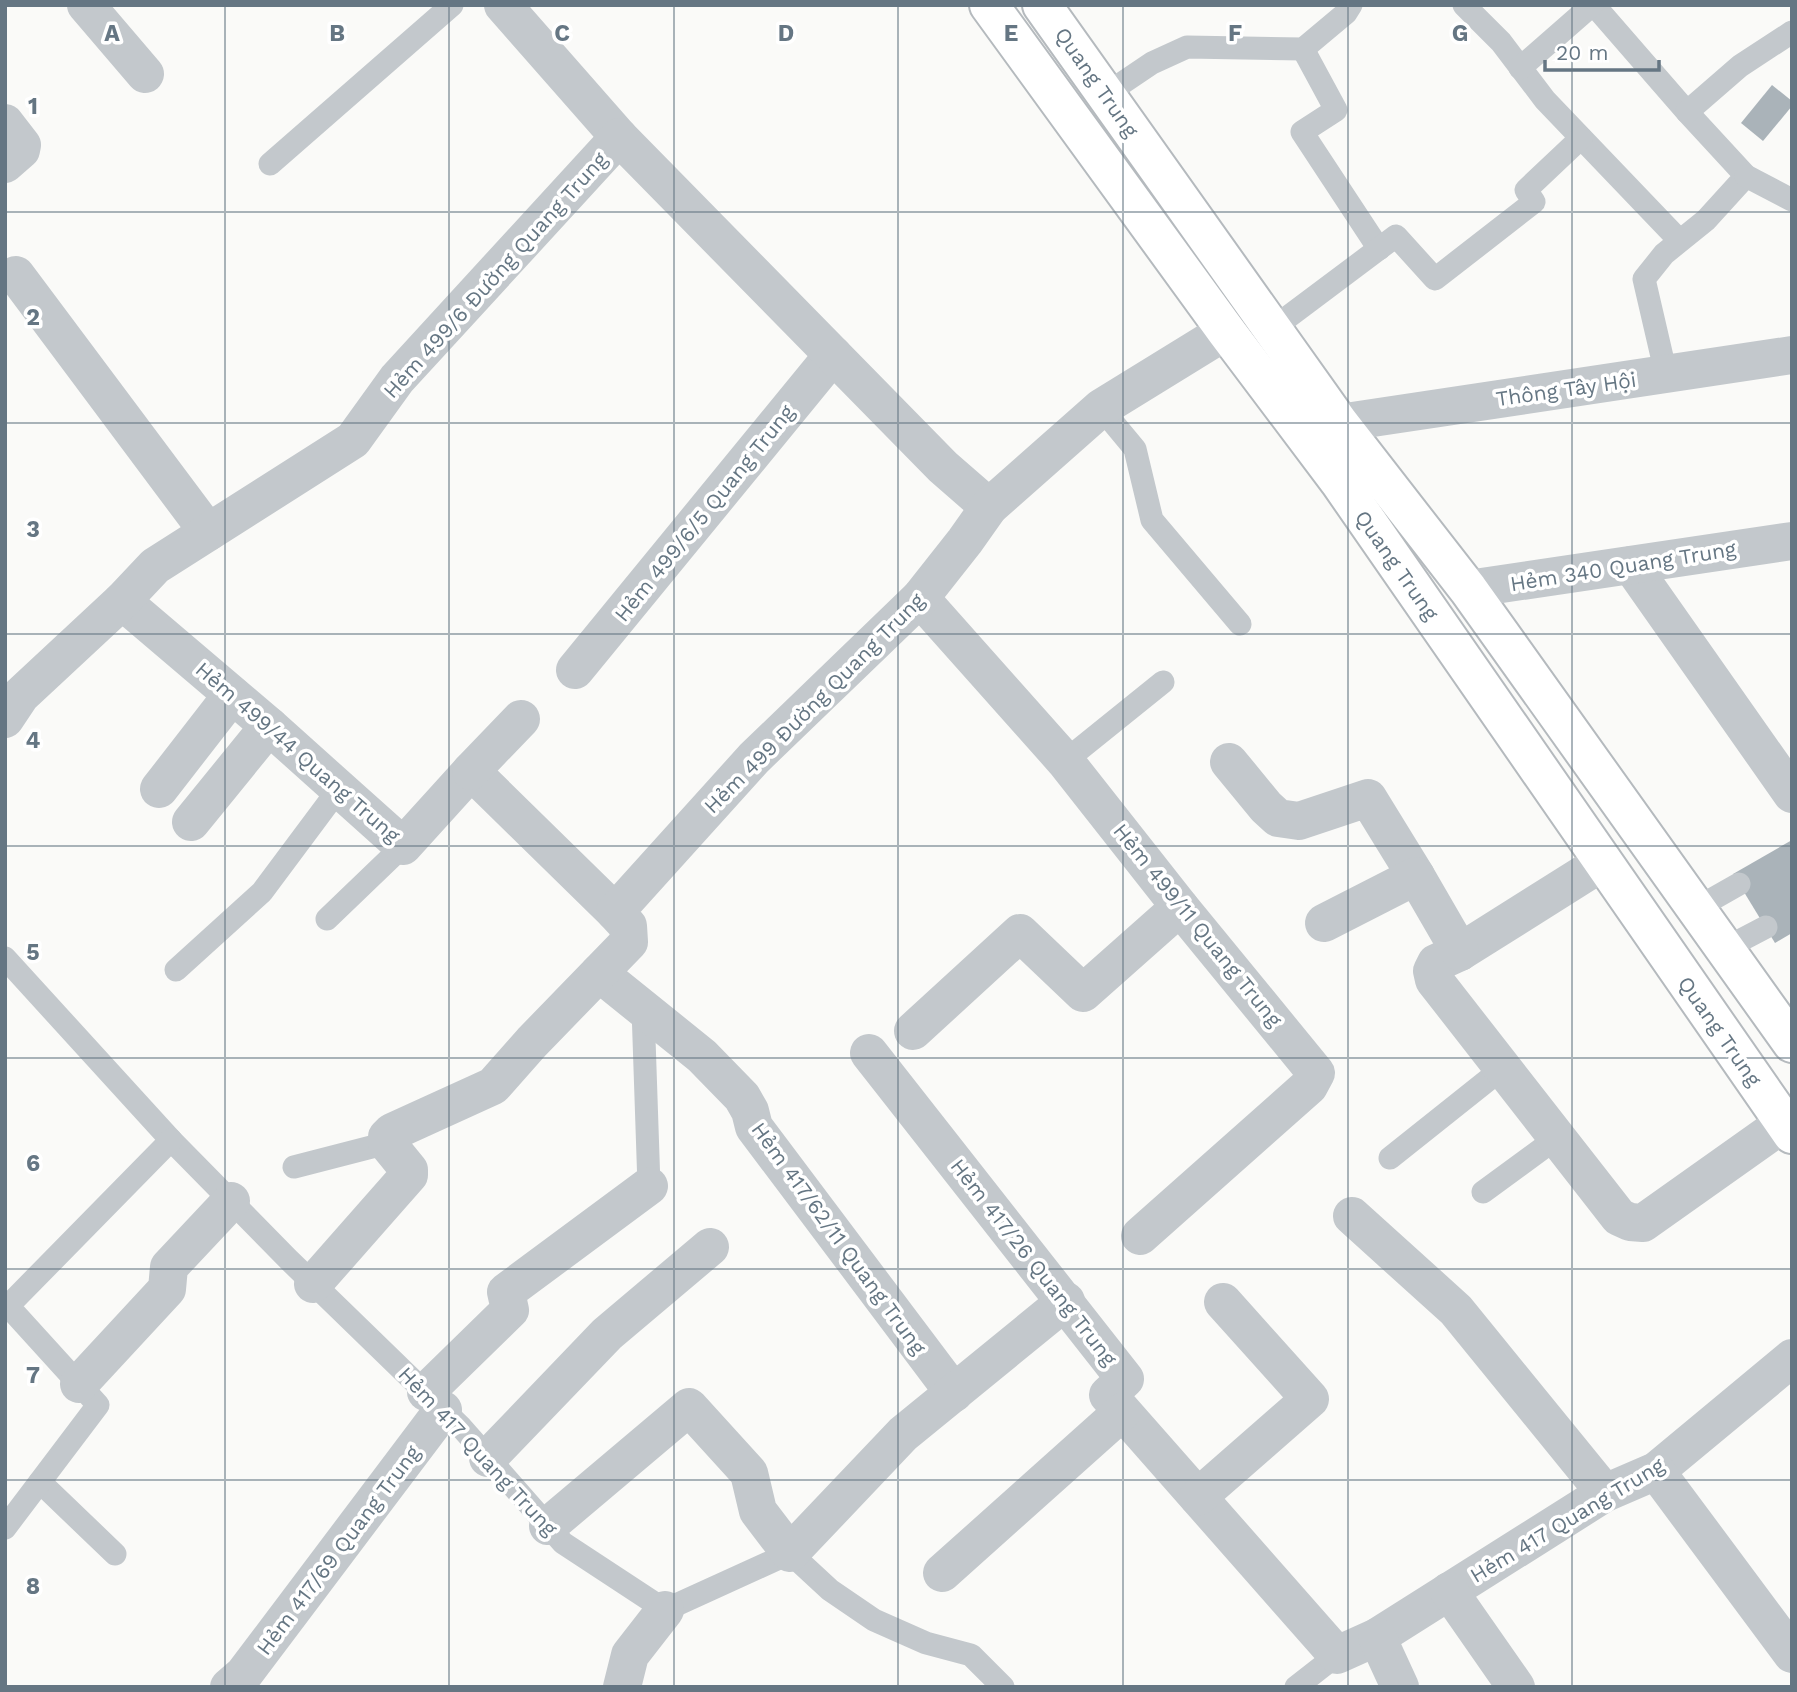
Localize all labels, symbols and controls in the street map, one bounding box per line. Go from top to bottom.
text: A [104,20,120,47]
text: B [329,20,345,47]
text: C [554,20,570,47]
text: D [778,20,794,47]
text: E [1004,20,1018,47]
text: F [1228,20,1242,47]
text: G [1452,20,1468,47]
street label: Quang Trung [1050,22,1144,142]
scale bar [1545,28,1659,72]
text: 20 m [1556,40,1608,65]
text: 1 [28,93,38,120]
street label: Hẻm 499/6 Đường Quang Trung [378,146,613,403]
text: 2 [26,304,40,331]
street label: Thông Tây Hội [1494,367,1638,411]
street label: Hẻm 499/6/5 Quang Trung [609,399,800,626]
street label: Quang Trung [1350,505,1444,625]
text: 3 [26,516,40,543]
street label: Hẻm 340 Quang Trung [1508,536,1738,596]
street label: Hẻm 499 Đường Quang Trung [699,587,930,818]
street label: Hẻm 499/44 Quang Trung [191,656,406,848]
text: 4 [26,727,41,754]
street label: Hẻm 499/11 Quang Trung [1108,818,1288,1032]
text: 5 [26,939,40,966]
street label: Quang Trung [1673,971,1767,1091]
street label: Hẻm 417/62/11 Quang Trung [746,1117,932,1360]
text: 6 [26,1150,40,1177]
street label: Hẻm 417/26 Quang Trung [946,1154,1123,1371]
street label: Hẻm 417 Quang Trung [393,1361,563,1541]
text: 7 [26,1362,40,1389]
street label: Hẻm 417/69 Quang Trung [251,1440,425,1660]
street label: Hẻm 417 Quang Trung [1466,1452,1669,1588]
text: 8 [26,1573,40,1600]

